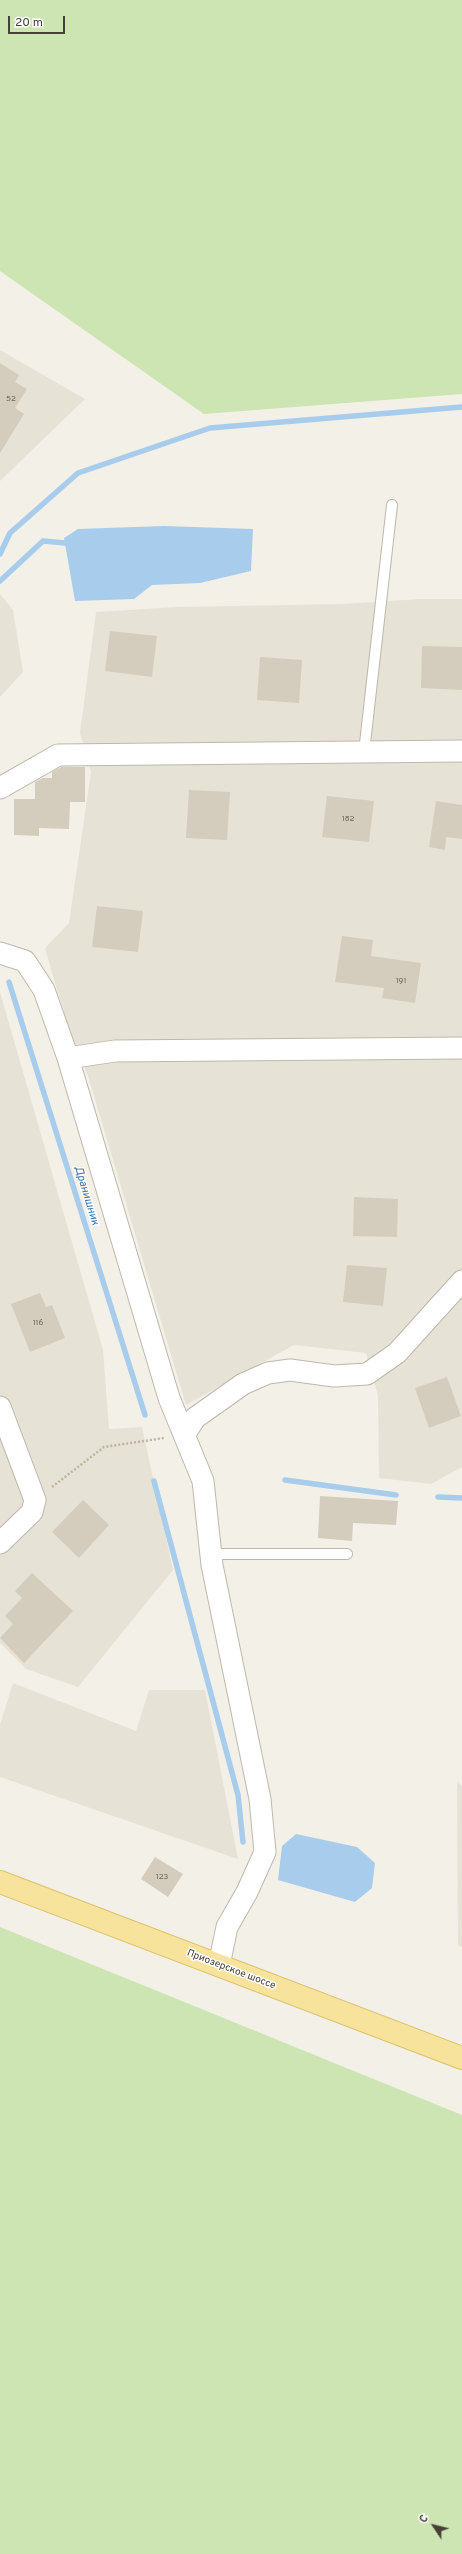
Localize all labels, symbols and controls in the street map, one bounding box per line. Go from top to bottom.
scale bar [10,8,67,34]
text: 20 m [15,15,43,31]
house number: 52 [6,394,16,404]
house number: 182 [342,814,354,824]
house number: 191 [396,976,406,986]
water label: Дранишник [71,1165,101,1227]
house number: 116 [33,1318,43,1328]
house number: 123 [156,1872,168,1882]
street label: Приозерское шоссе [185,1948,277,1992]
north arrow [414,2506,454,2546]
text: С [416,2512,432,2526]

